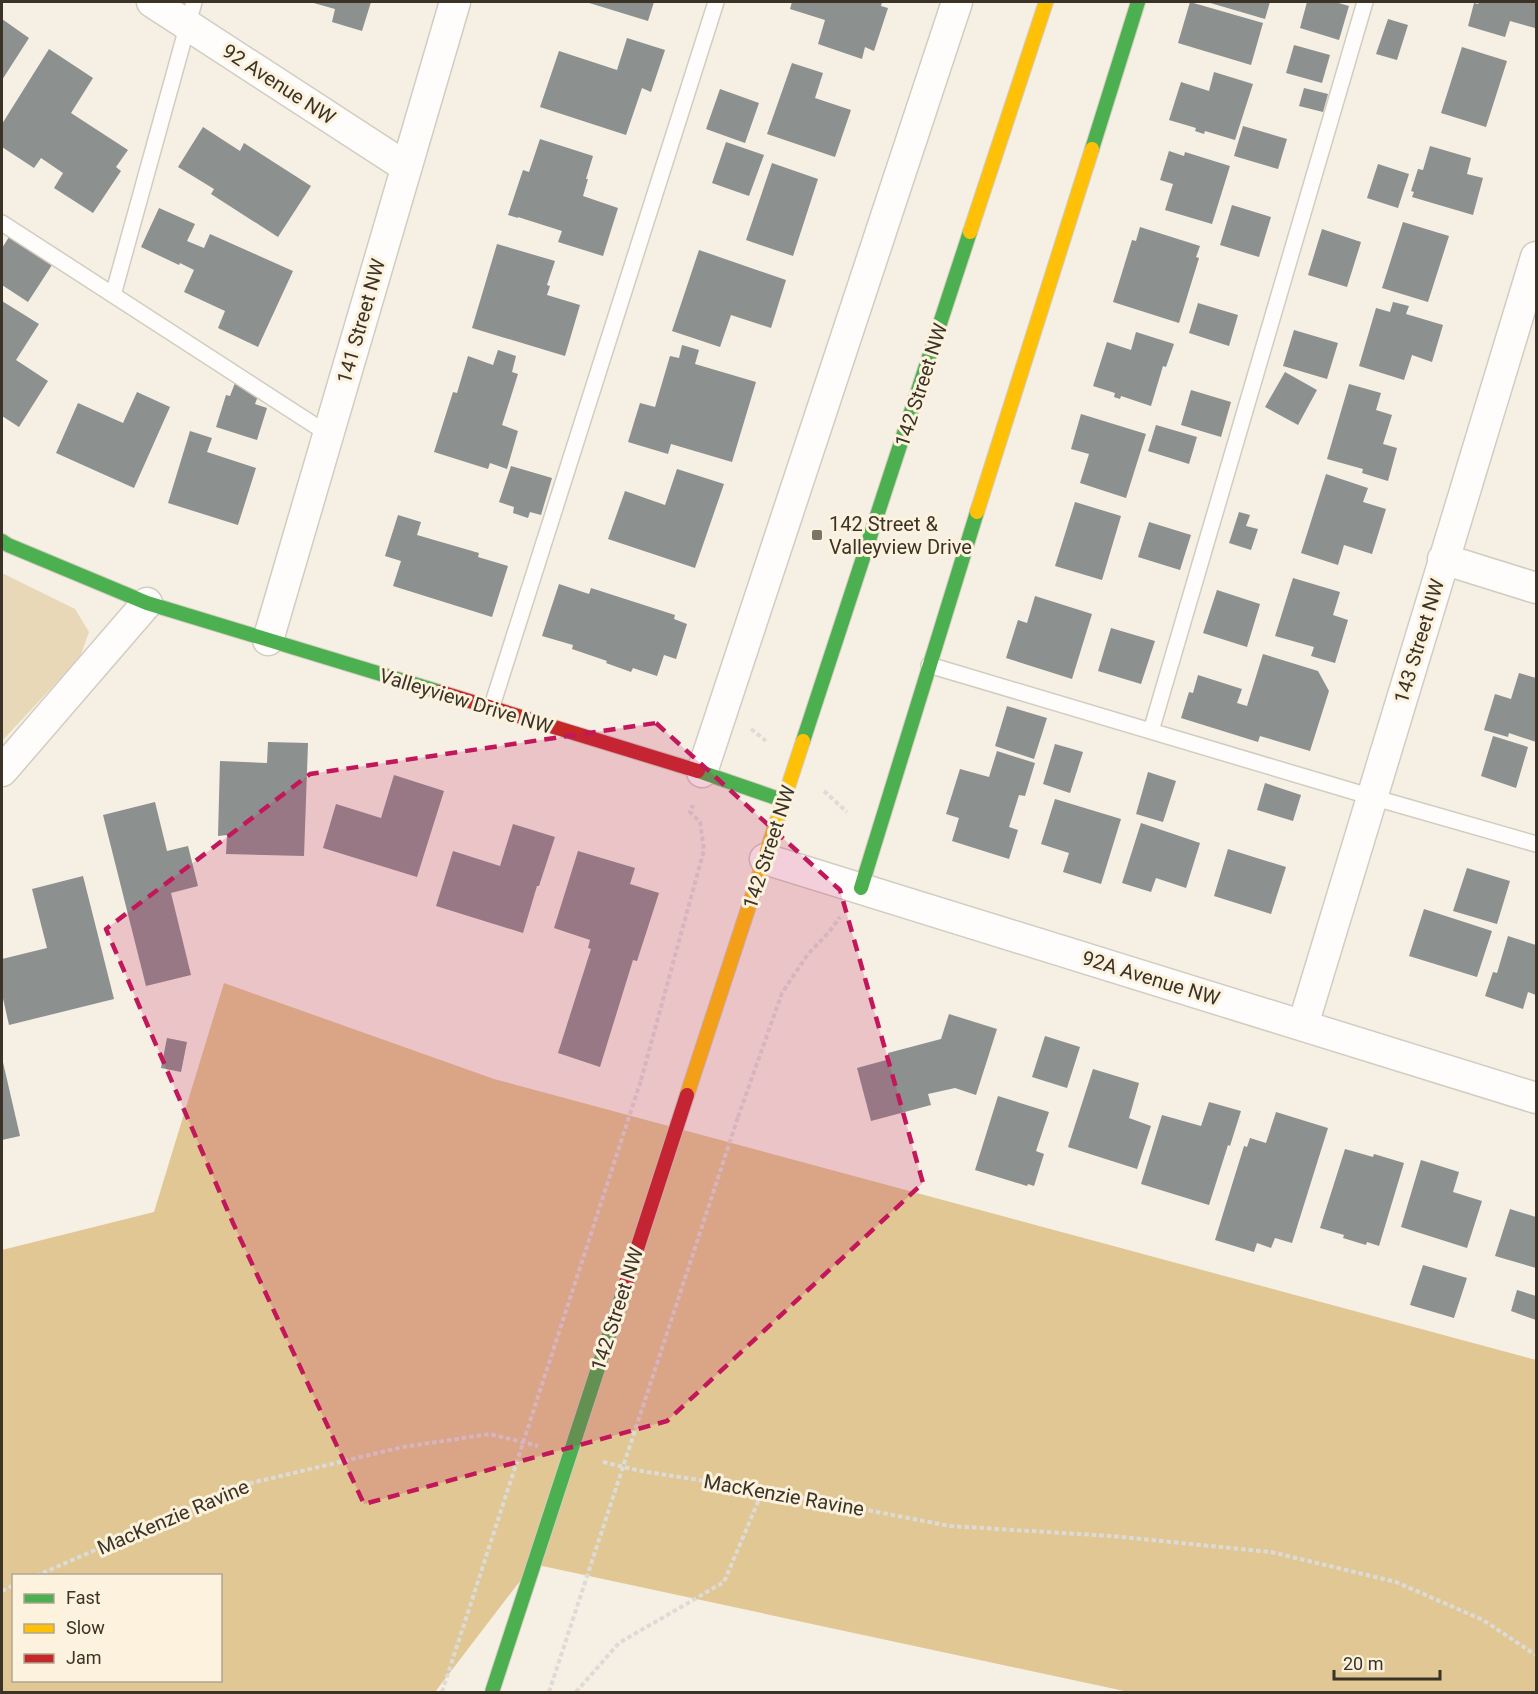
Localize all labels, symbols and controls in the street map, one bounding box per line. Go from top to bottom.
street label: 92 Avenue NW [218,39,340,130]
street label: 141 Street NW [332,256,390,386]
street label: 142 Street NW [890,320,952,450]
place label: 142 Street & Valleyview Drive [829,512,972,559]
marker: 142 Street & Valleyview Drive [810,528,824,542]
street label: 143 Street NW [1389,576,1449,706]
street label: Valleyview Drive NW [376,663,556,739]
street label: 142 Street NW [738,782,800,912]
street label: 92A Avenue NW [1079,946,1223,1010]
street label: 142 Street NW [586,1244,648,1374]
street label: MacKenzie Ravine [702,1469,866,1521]
street label: MacKenzie Ravine [94,1474,252,1560]
legend [12,1574,222,1682]
text: Fast [66,1587,101,1608]
text: Slow [66,1617,105,1638]
scale bar [1334,1643,1440,1681]
text: Jam [66,1647,102,1668]
text: 20 m [1343,1653,1383,1674]

